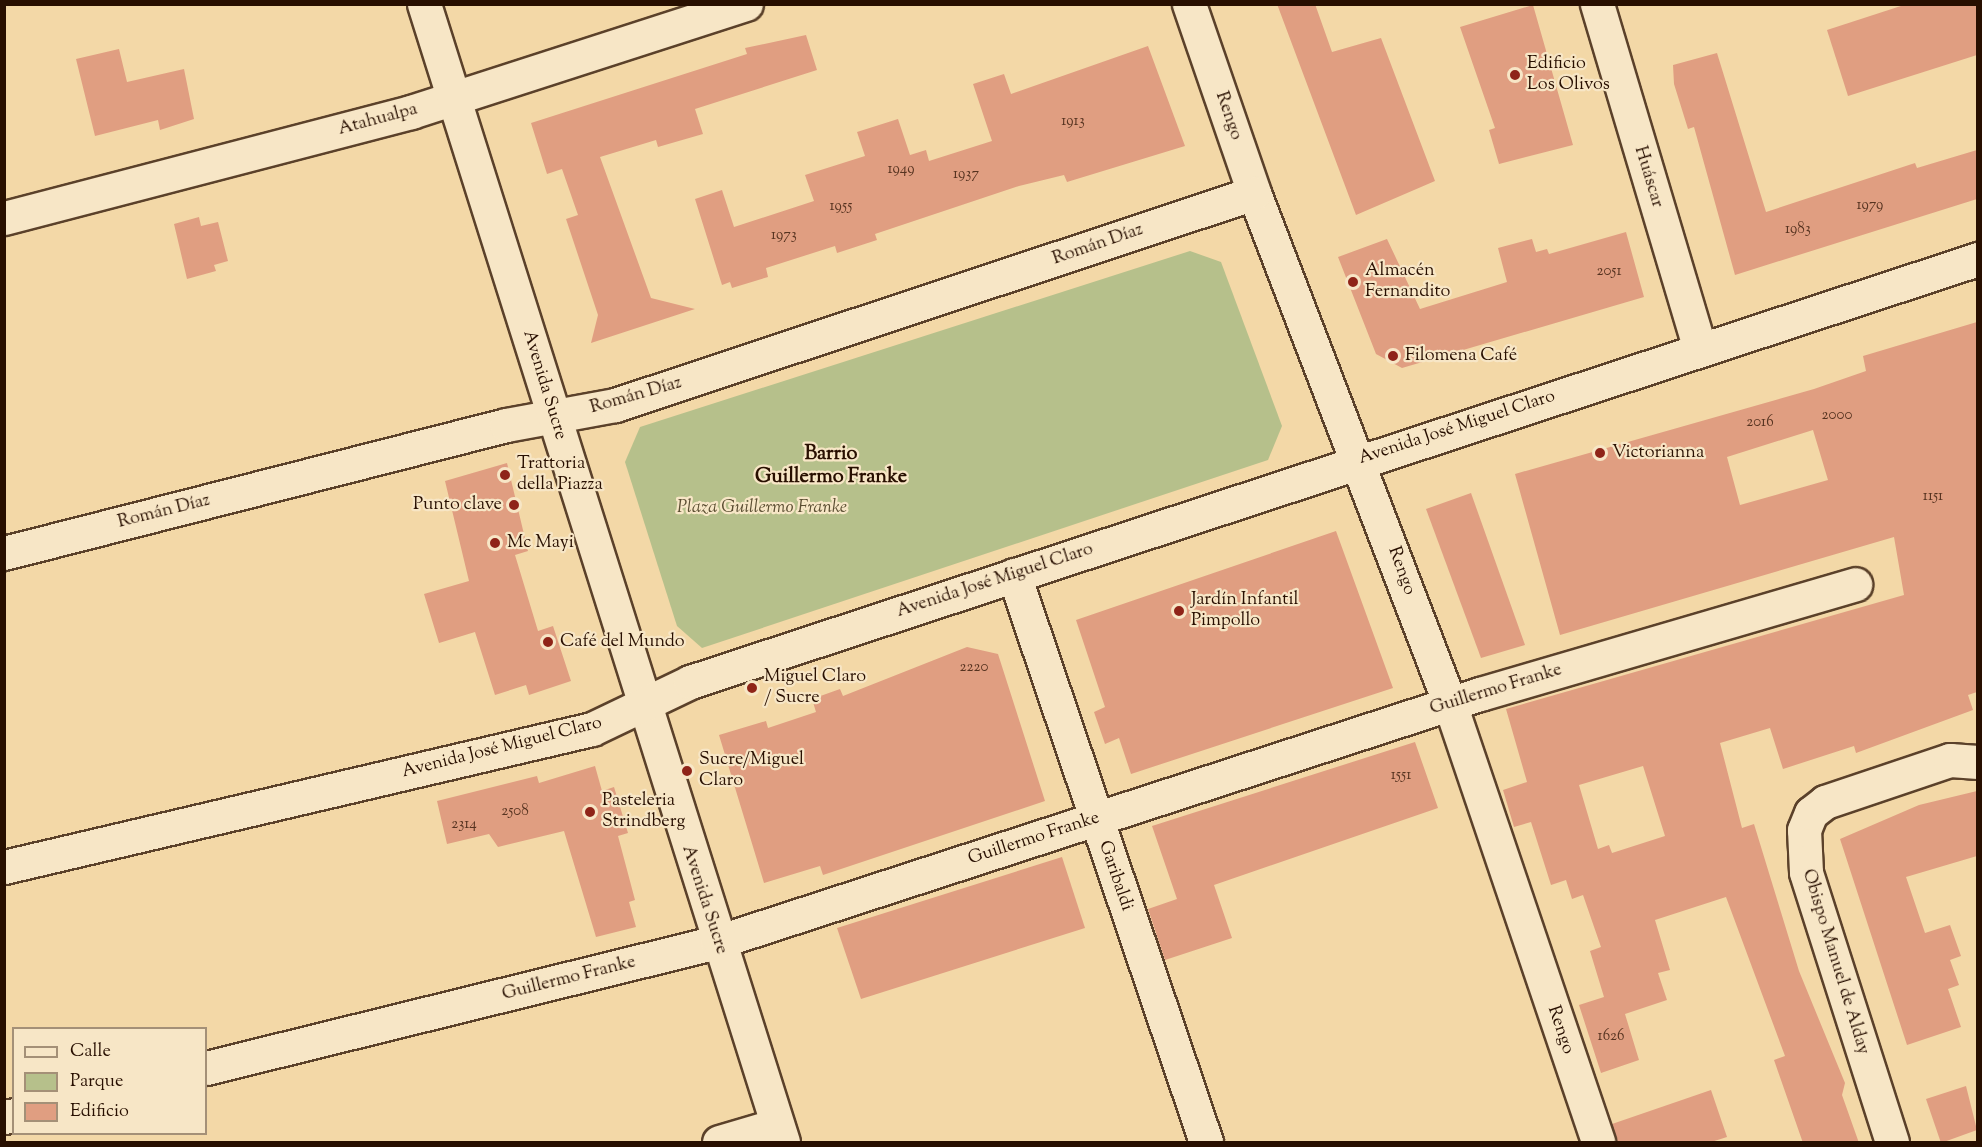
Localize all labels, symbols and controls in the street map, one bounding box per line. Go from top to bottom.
place label: Edificio Los Olivos [1527,54,1610,97]
marker: Edificio Los Olivos [1508,68,1522,82]
street label: Rengo [1210,89,1246,143]
street label: Atahualpa [336,99,420,141]
house number: 1913 [1061,113,1085,131]
street label: Huáscar [1628,144,1668,210]
house number: 1949 [888,161,914,179]
house number: 1937 [953,166,979,184]
house number: 1979 [1857,197,1883,215]
house number: 1955 [830,198,852,216]
street label: Román Díaz [1050,219,1146,271]
house number: 1983 [1785,221,1811,239]
house number: 1973 [771,227,797,245]
place label: Almacén Fernandito [1365,261,1450,304]
house number: 2051 [1596,263,1622,281]
marker: Almacén Fernandito [1346,275,1360,289]
street label: Avenida Sucre [517,328,571,442]
place label: Filomena Café [1405,345,1517,367]
marker: Filomena Café [1386,349,1400,363]
street label: Román Díaz [588,373,684,419]
street label: Avenida José Miguel Claro [1356,386,1558,470]
house number: 2000 [1822,407,1852,425]
house number: 2016 [1746,414,1774,432]
district label: Barrio Guillermo Franke [755,442,907,489]
place label: Victorianna [1612,442,1704,464]
marker: Victorianna [1593,446,1607,460]
place label: Trattoria della Piazza [517,454,603,496]
marker: Trattoria della Piazza [498,468,512,482]
house number: 1151 [1923,488,1943,506]
street label: Román Díaz [116,490,212,534]
place label: Punto clave [413,494,502,516]
park label: Plaza Guillermo Franke [677,497,847,519]
marker: Punto clave [507,498,521,512]
place label: Mc Mayi [507,532,574,554]
marker: Mc Mayi [488,536,502,550]
street label: Avenida José Miguel Claro [894,539,1096,623]
street label: Rengo [1382,544,1420,598]
place label: Jardín Infantil Pimpollo [1191,590,1299,632]
marker: Jardín Infantil Pimpollo [1172,604,1186,618]
place label: Café del Mundo [560,631,685,653]
marker: Café del Mundo [541,635,555,649]
house number: 2220 [960,659,988,677]
street label: Guillermo Franke [1427,660,1565,720]
place label: Miguel Claro / Sucre [764,667,866,710]
marker: Miguel Claro / Sucre [745,681,759,695]
street label: Avenida José Miguel Claro [400,713,604,783]
place label: Sucre/Miguel Claro [699,750,804,792]
marker: Sucre/Miguel Claro [680,764,694,778]
house number: 1551 [1391,767,1411,785]
place label: Pasteleria Strindberg [602,791,685,834]
house number: 2508 [501,803,529,821]
marker: Pasteleria Strindberg [583,805,597,819]
street label: Guillermo Franke [966,808,1102,870]
house number: 2314 [451,816,477,834]
street label: Garibaldi [1093,838,1137,914]
street label: Avenida Sucre [676,843,732,957]
street label: Obispo Manuel de Alday [1796,867,1874,1057]
street label: Guillermo Franke [500,952,638,1006]
street label: Rengo [1542,1003,1578,1057]
legend [12,1027,207,1135]
house number: 1626 [1598,1028,1624,1046]
text: Calle [70,1039,111,1065]
text: Parque [70,1069,123,1095]
text: Edificio [70,1099,129,1125]

